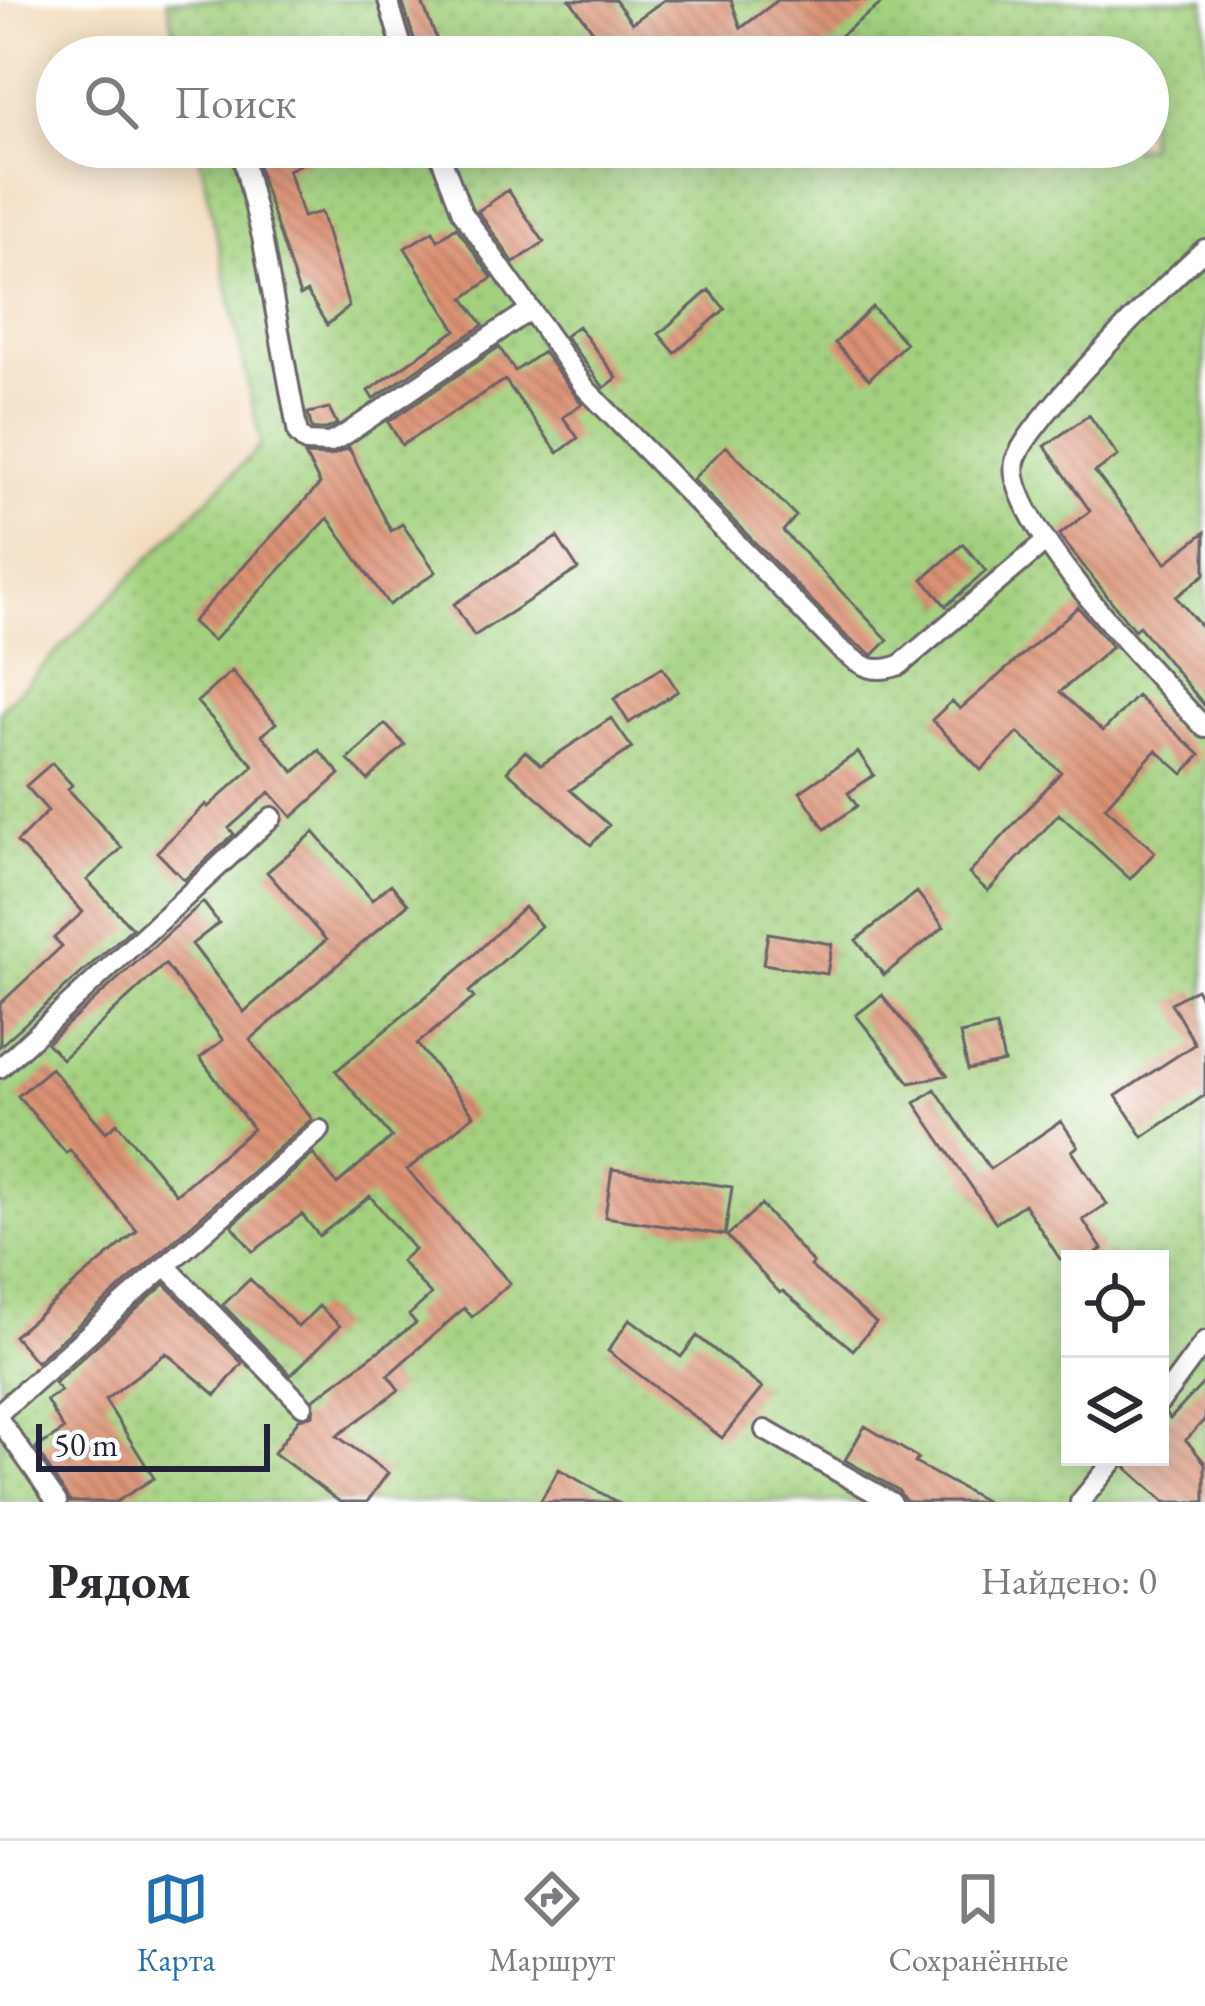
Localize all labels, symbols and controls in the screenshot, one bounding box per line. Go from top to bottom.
search box [36,36,1169,168]
icon: search [78,69,144,135]
text: Поиск [174,73,296,131]
map controls [1061,1250,1169,1466]
button: locate [1061,1250,1169,1358]
button: layers [1061,1358,1169,1466]
scale bar [36,1418,270,1471]
text: 50 m [54,1423,118,1466]
text: Рядом [48,1547,191,1613]
text: Найдено: 0 [980,1555,1157,1606]
tab: Карта [137,1866,215,1981]
tab: Маршрут [489,1866,615,1981]
tab: Сохранённые [888,1866,1068,1981]

